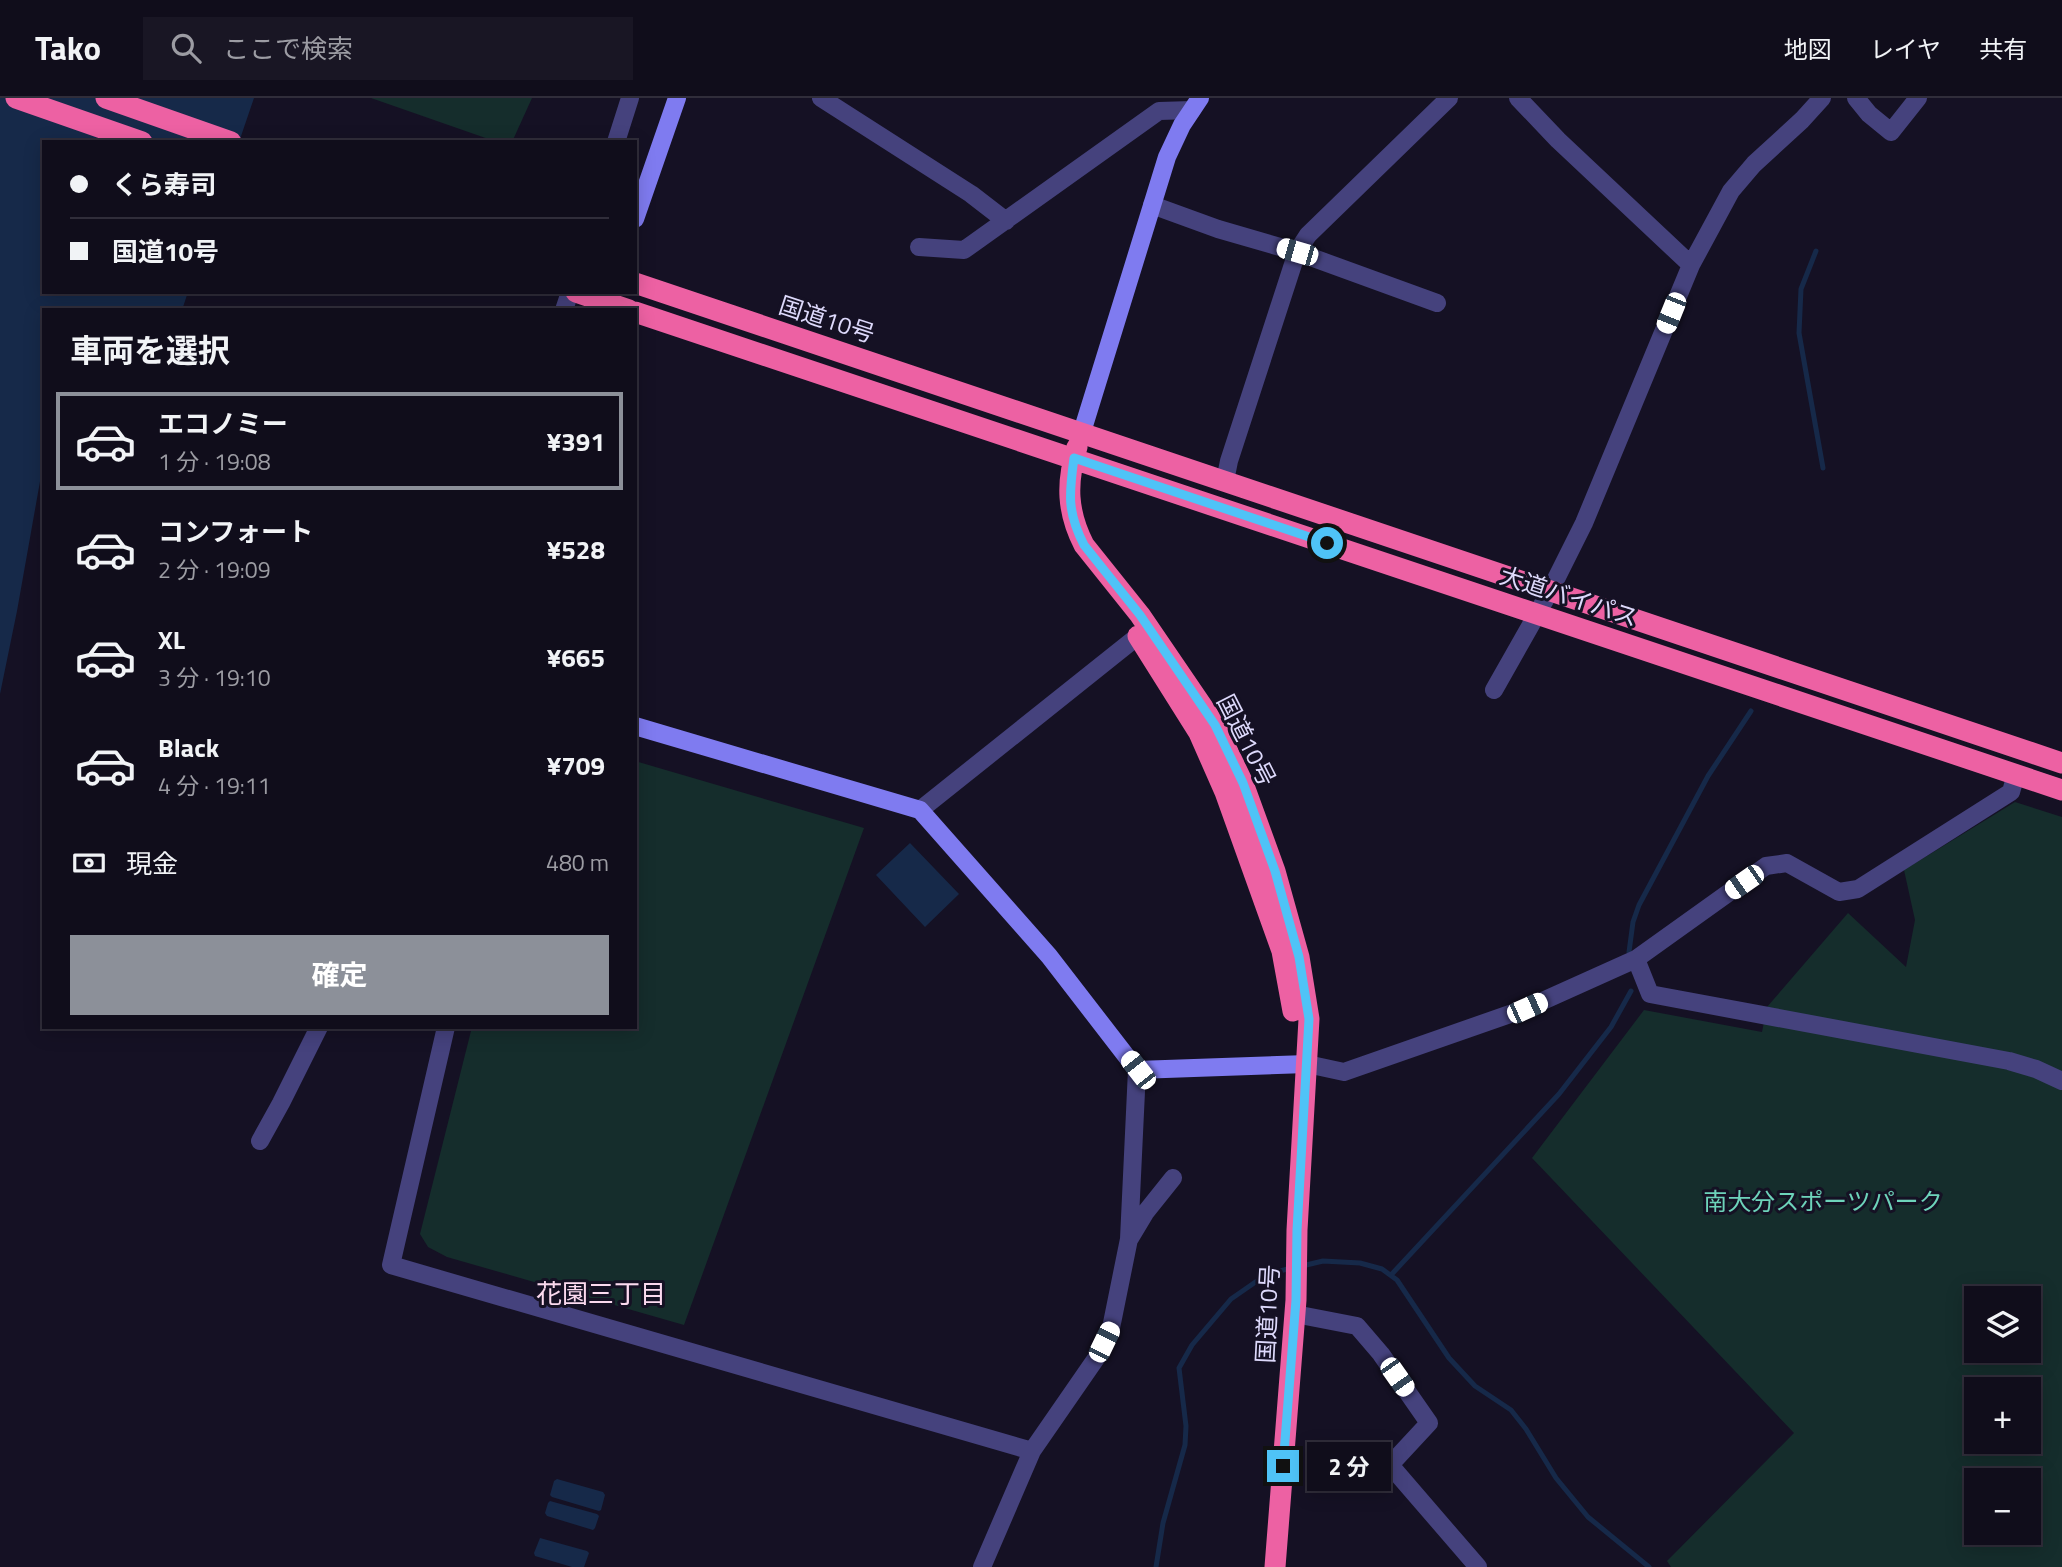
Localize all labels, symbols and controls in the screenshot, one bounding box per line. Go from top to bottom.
search box [143,17,633,80]
text: Tako [35,23,101,73]
icon: search [167,29,205,67]
text: ここで検索 [223,29,353,68]
text: 地図 [1784,31,1832,67]
text: レイヤ [1870,31,1941,67]
text: 共有 [1979,31,2027,67]
text: くら寿司 [112,165,216,204]
text: 国道10号 [112,232,219,271]
car [1274,236,1321,268]
street label: 国道10号 [774,287,880,351]
car [1654,290,1689,336]
text: 車両を選択 [70,326,230,374]
text: エコノミー [158,404,288,443]
icon: car [74,410,137,473]
text: ¥391 [547,422,605,461]
text: 1 分 · 19:08 [158,444,271,479]
text: コンフォート [158,512,313,551]
icon: car [74,518,137,581]
route start [1311,527,1343,559]
text: ¥528 [547,530,605,569]
text: 2 分 · 19:09 [158,552,271,587]
street label: 大道バイパス [1495,557,1643,635]
text: XL [158,620,185,659]
icon: car [74,626,137,689]
text: ¥665 [547,638,605,677]
text: 3 分 · 19:10 [158,660,271,695]
street label: 国道10号 [1209,688,1285,792]
text: Black [158,728,219,767]
icon: car [74,734,137,797]
text: ¥709 [547,746,605,785]
text: 4 分 · 19:11 [158,768,271,803]
icon: cash [70,844,108,882]
text: 現金 [126,844,178,883]
text: 480 m [546,845,609,880]
car [1721,861,1768,903]
button: 確定 [70,935,609,1015]
car [1504,990,1551,1026]
car [1117,1047,1160,1093]
park label: 南大分スポーツパーク [1703,1183,1943,1219]
street label: 国道10号 [1246,1264,1288,1364]
district label: 花園三丁目 [536,1274,666,1313]
map controls [1964,1286,2041,1545]
button: layers [1964,1286,2041,1363]
car [1086,1319,1123,1365]
car [1377,1354,1418,1400]
button: + [1964,1377,2041,1454]
callout: 2 分 [1308,1442,1392,1490]
text: 2 分 [1329,1449,1369,1484]
route end [1267,1450,1299,1482]
button: − [1964,1468,2041,1545]

